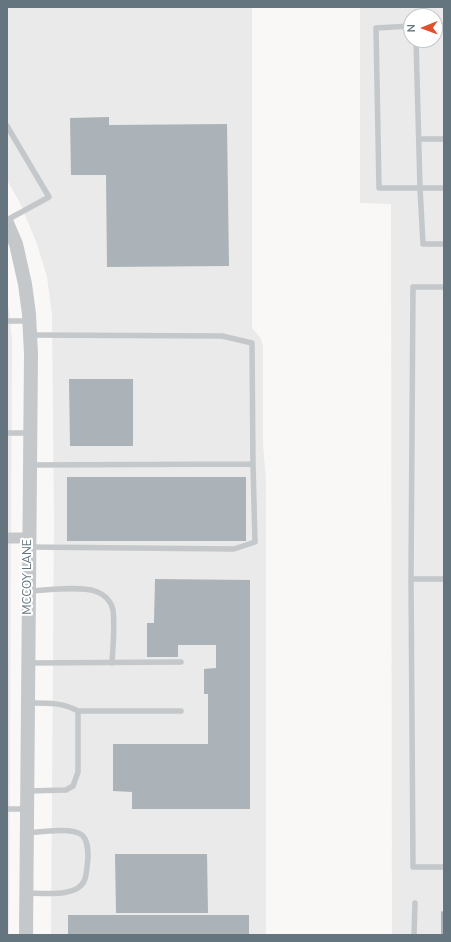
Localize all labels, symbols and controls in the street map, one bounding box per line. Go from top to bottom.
north arrow [403,8,443,48]
text: N [404,24,419,32]
street label: MCCOY LANE [21,539,35,615]

